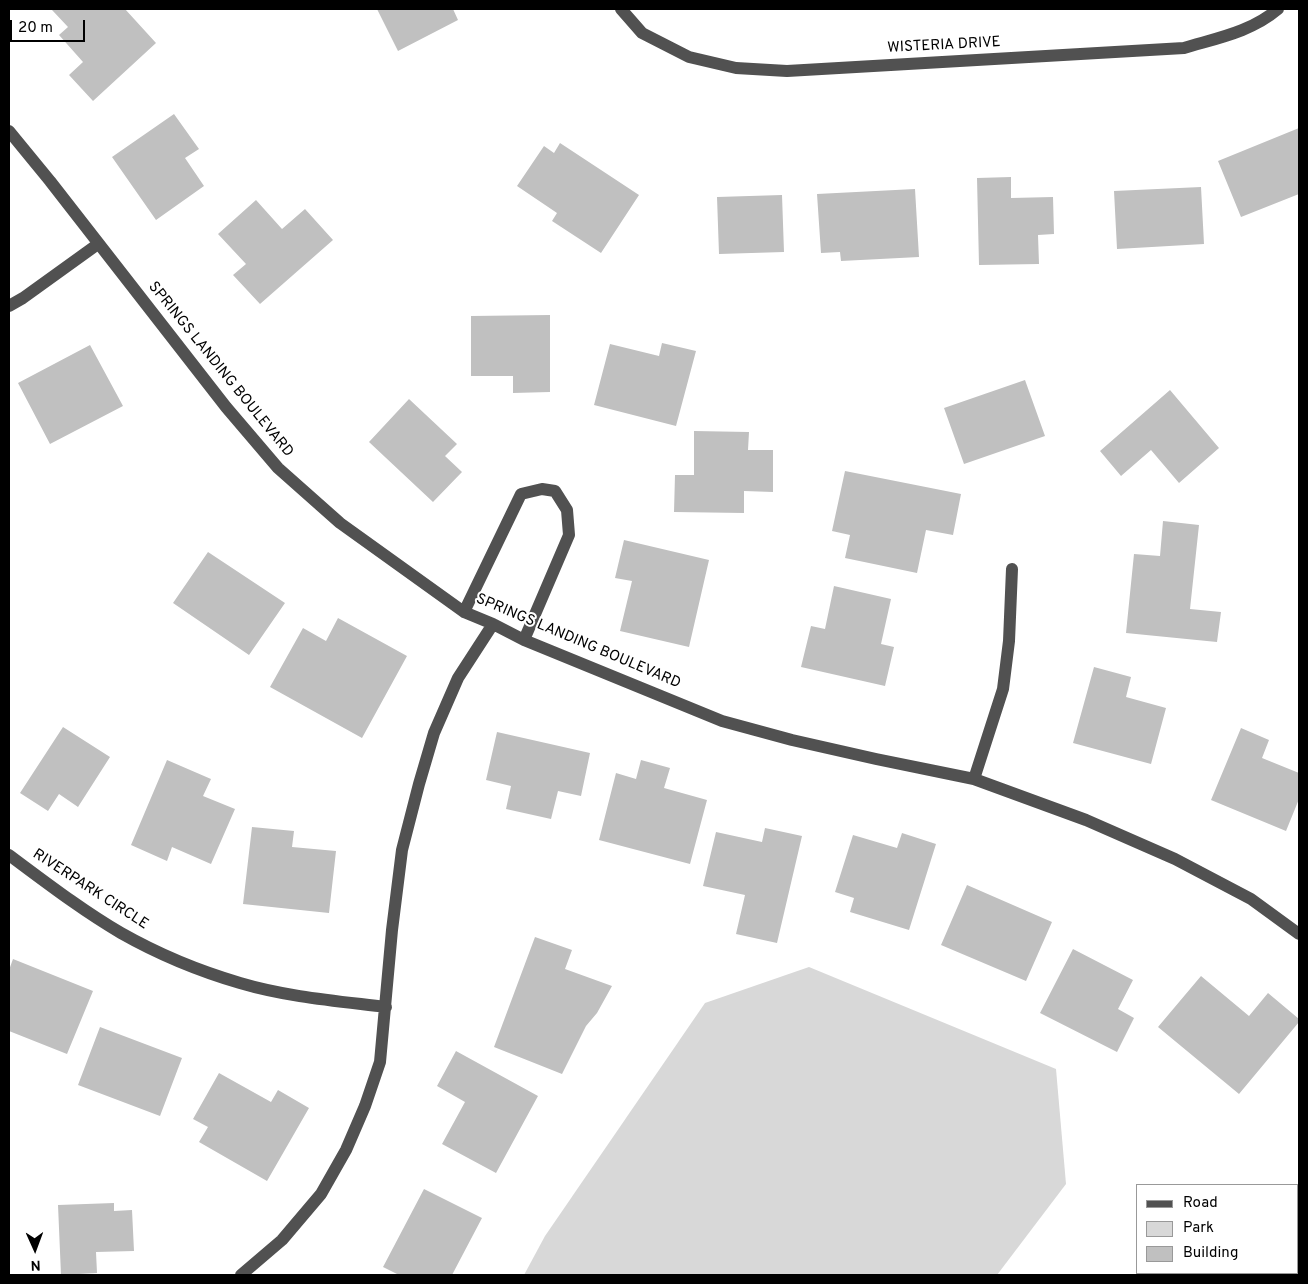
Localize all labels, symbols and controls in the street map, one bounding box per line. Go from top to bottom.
scale bar [12,10,88,42]
text: 20 m [18,19,53,38]
street label: WISTERIA DRIVE [887,34,1001,58]
street label: SPRINGS LANDING BOULEVARD [144,279,296,461]
street label: SPRINGS LANDING BOULEVARD [473,591,683,693]
street label: RIVERPARK CIRCLE [29,846,151,934]
legend [1136,1184,1298,1274]
text: Road [1183,1194,1218,1213]
text: Park [1183,1219,1214,1238]
north arrow [10,1224,60,1274]
text: Building [1183,1244,1238,1263]
text: N [30,1256,41,1273]

